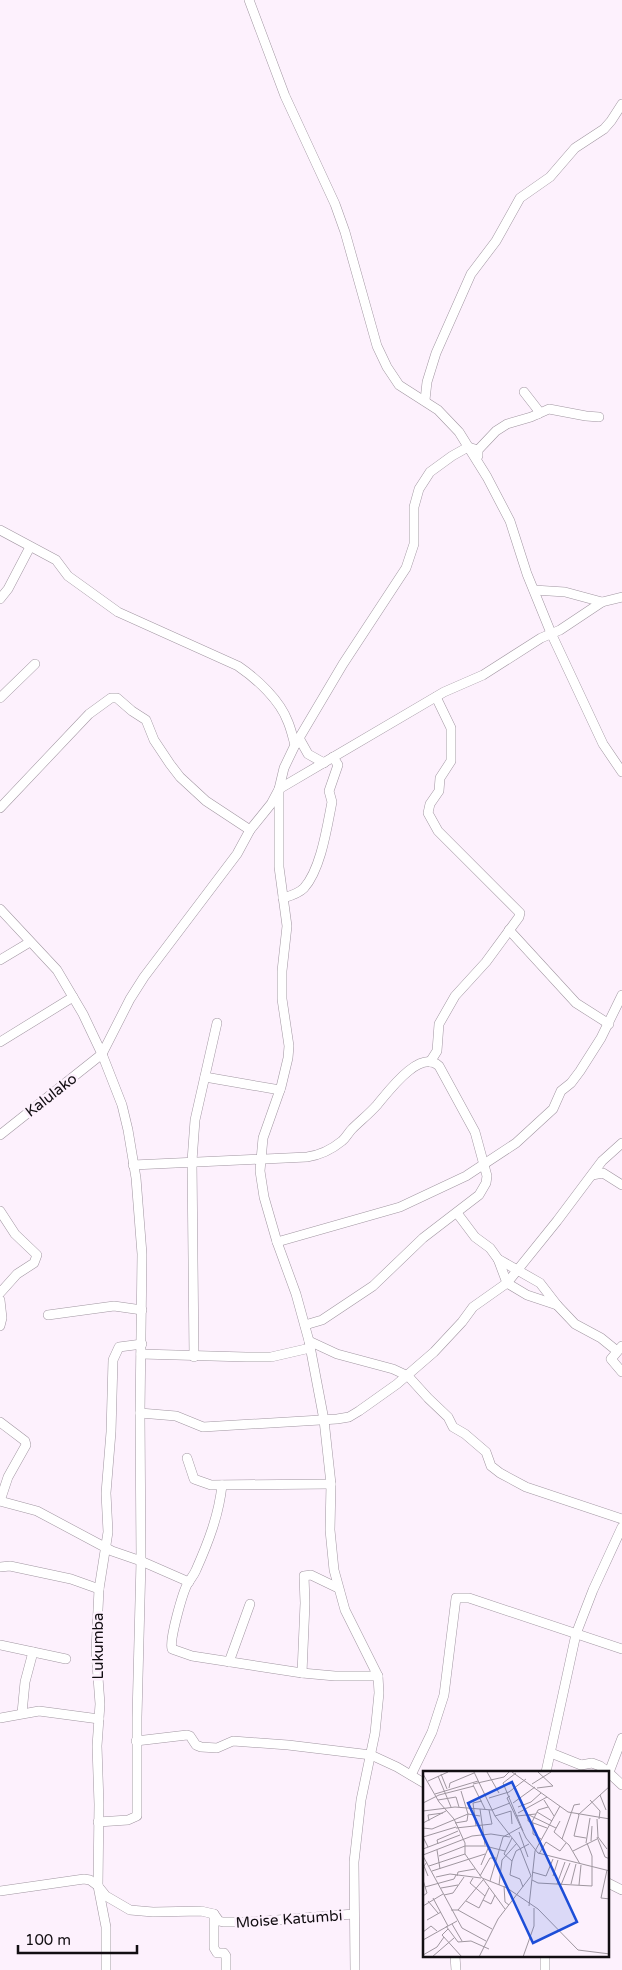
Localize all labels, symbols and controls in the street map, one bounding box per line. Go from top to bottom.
street label: Kalulako [22,1069,80,1121]
street label: Lukumba [89,1613,107,1679]
inset map [423,1771,610,1958]
street label: Moise Katumbi [235,1906,343,1932]
scale bar [18,1922,136,1954]
text: 100 m [25,1931,71,1949]

